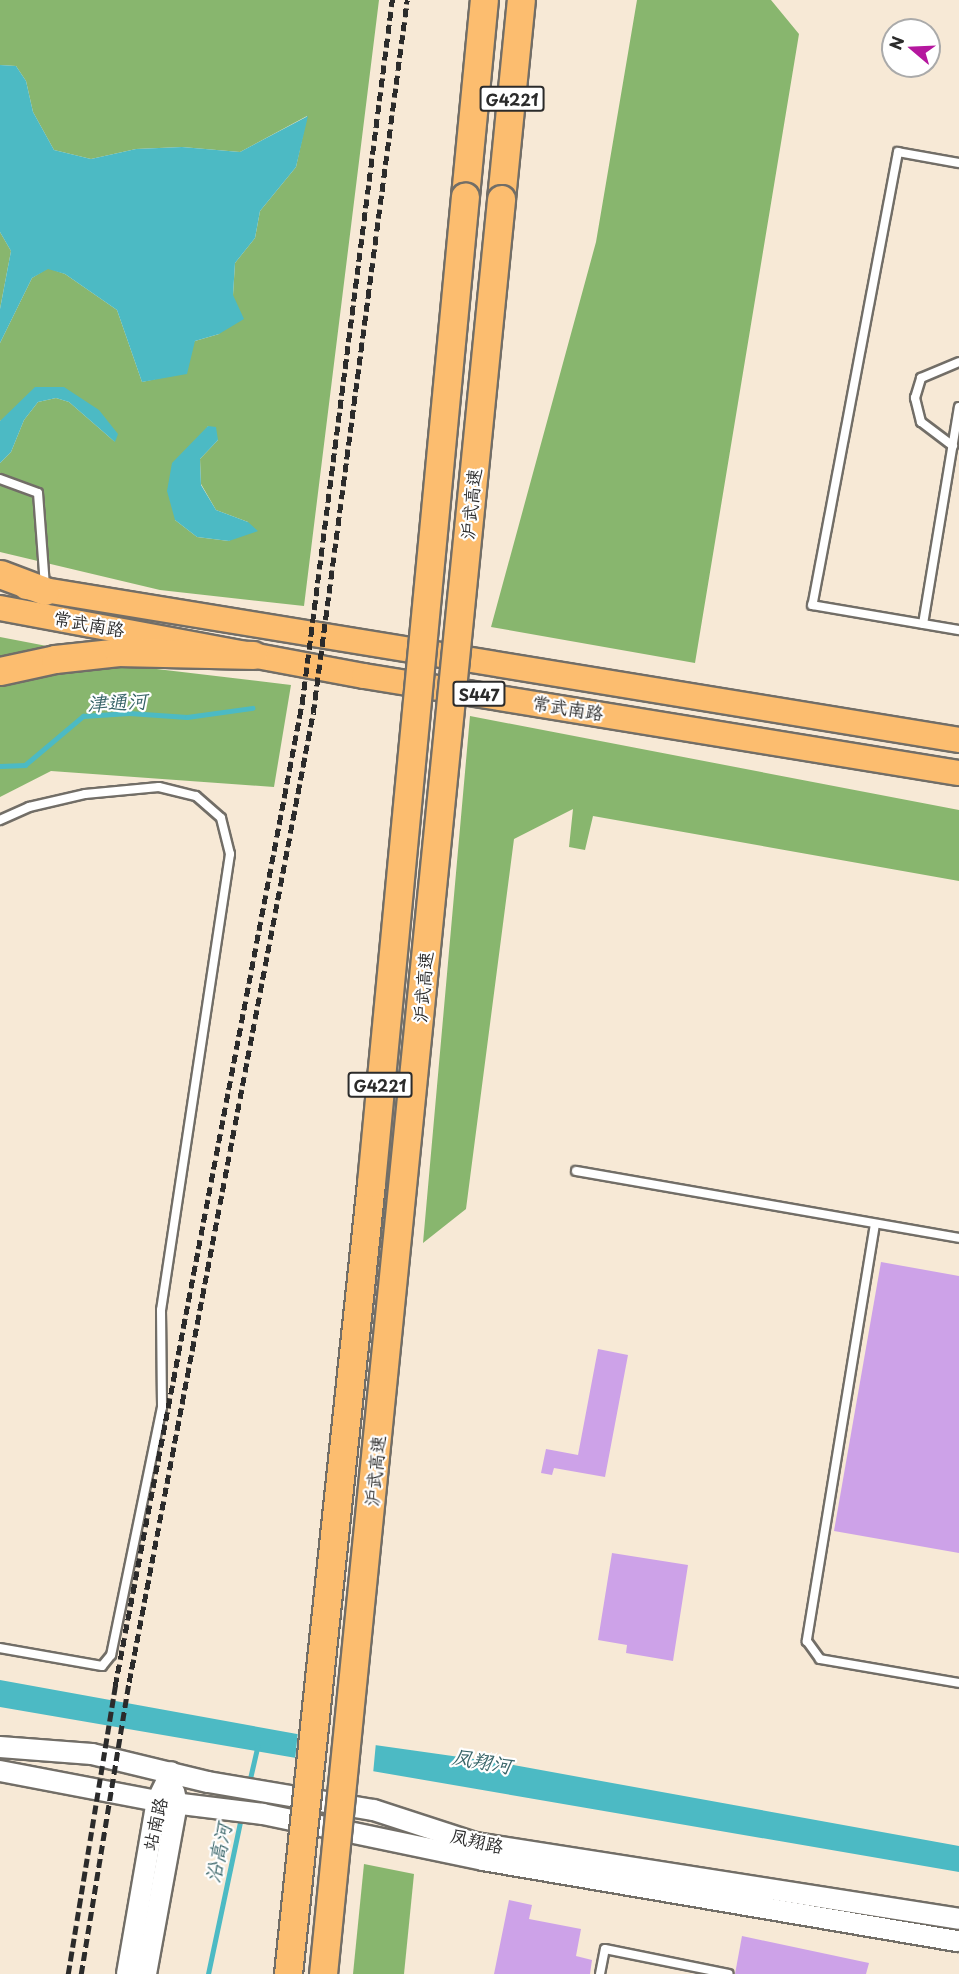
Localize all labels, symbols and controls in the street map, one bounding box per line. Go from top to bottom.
north arrow [881,18,941,78]
text: N [882,33,909,53]
road number: G4221 [479,86,545,112]
street label: 沪武高速 [456,467,486,541]
street label: 常武南路 [52,607,126,641]
road number: S447 [452,681,506,707]
water label: 津通河 [86,688,148,716]
street label: 常武南路 [531,692,605,724]
street label: 沪武高速 [409,950,437,1024]
road number: G4221 [347,1072,413,1098]
street label: 沪武高速 [360,1434,390,1508]
water label: 凤翔河 [450,1744,514,1778]
street label: 站南路 [138,1795,172,1853]
water label: 沿高河 [200,1821,236,1885]
street label: 凤翔路 [448,1824,506,1858]

